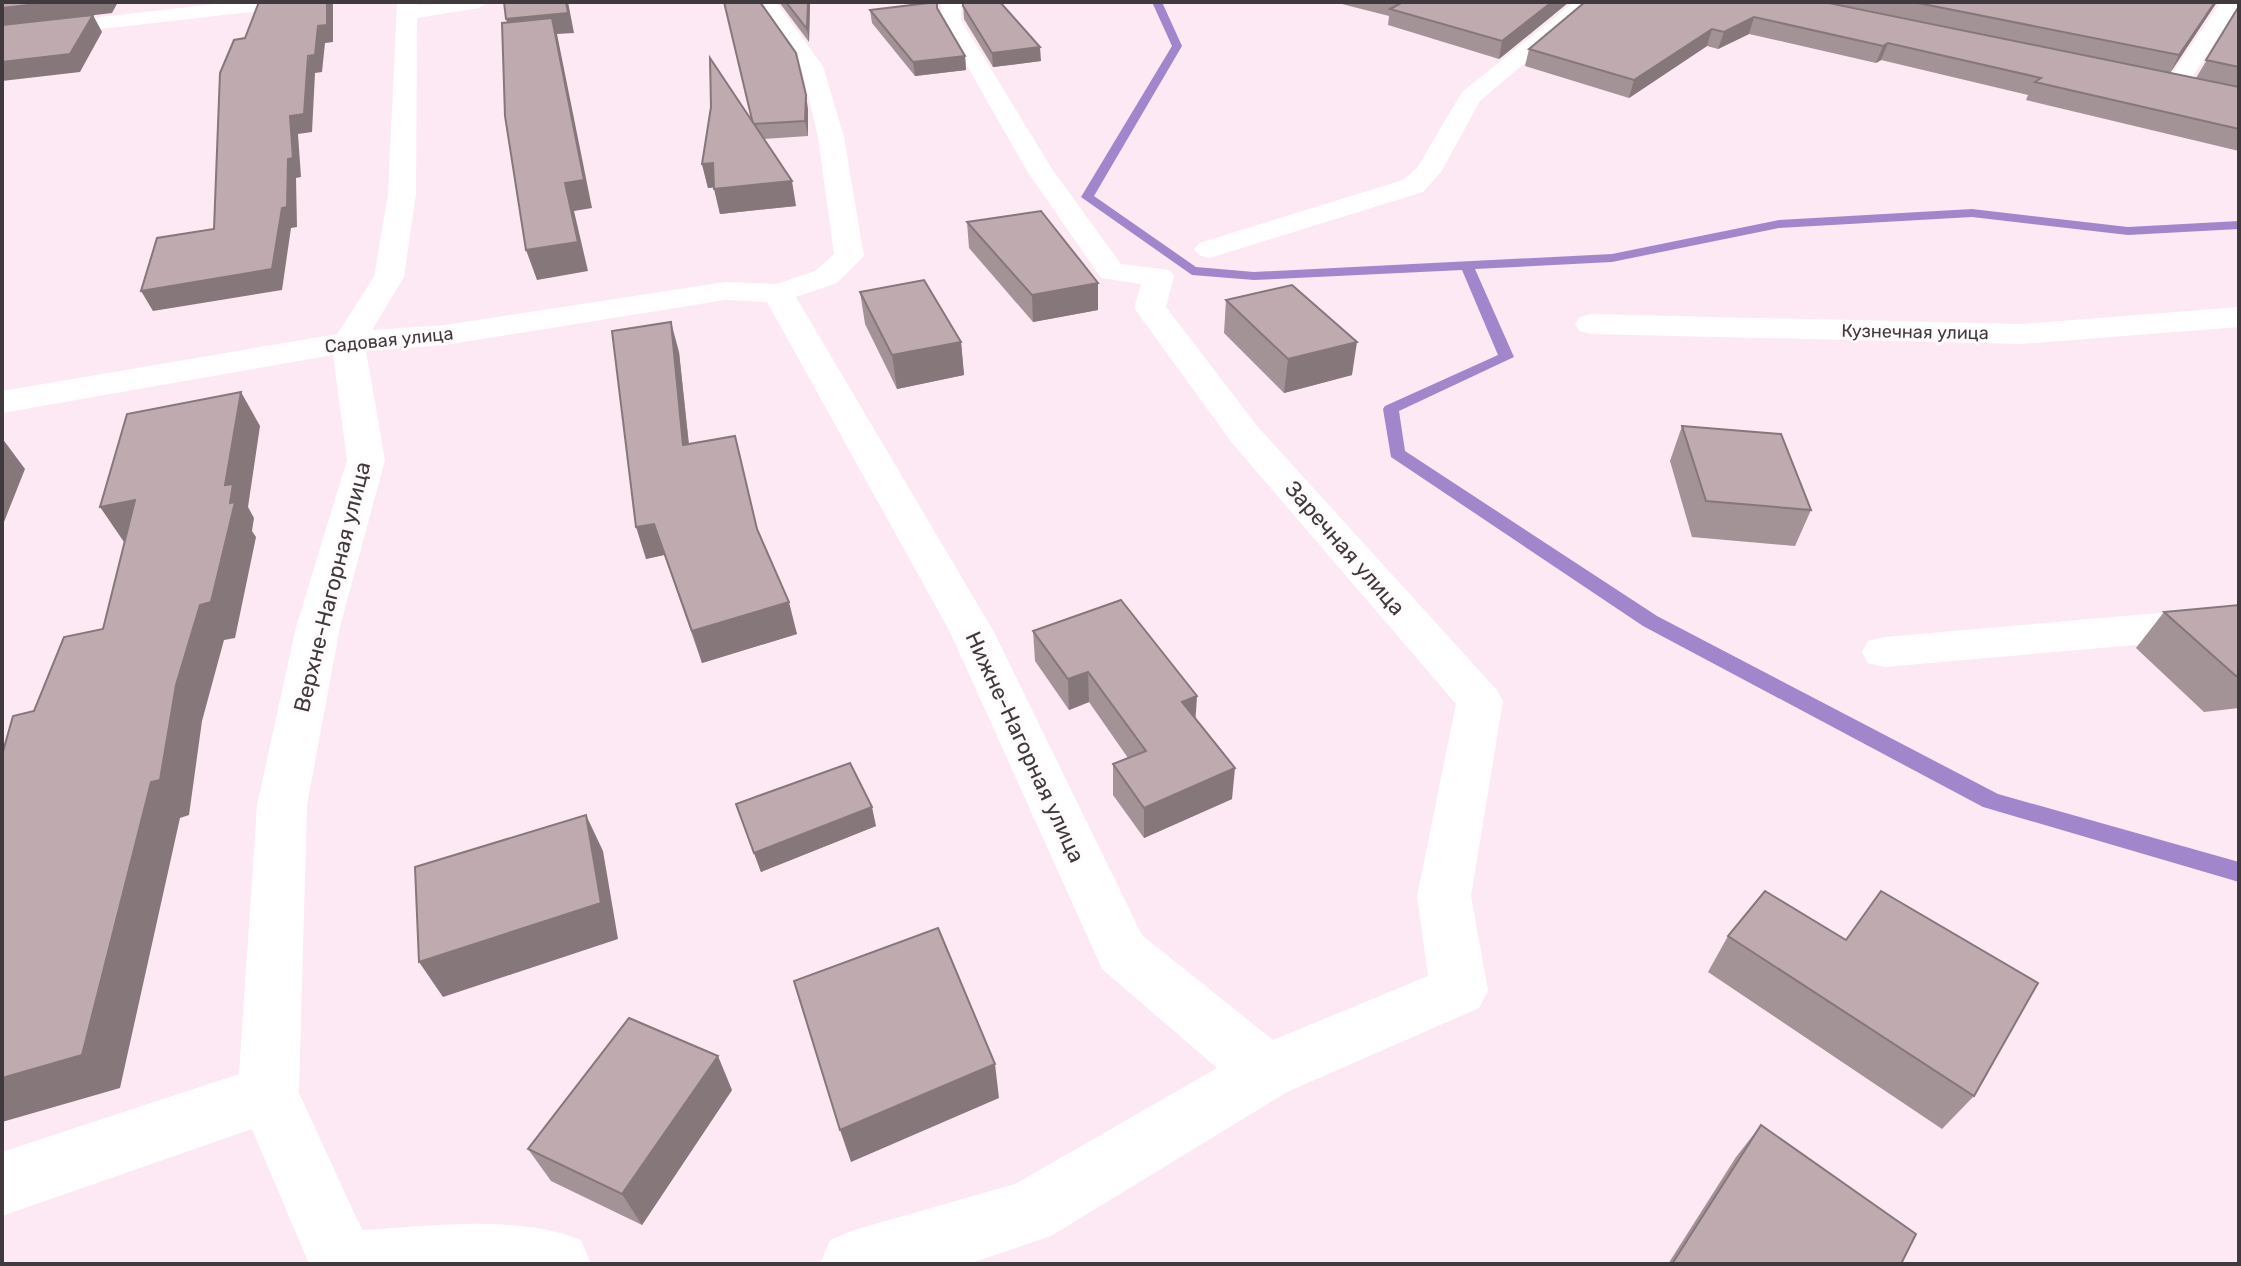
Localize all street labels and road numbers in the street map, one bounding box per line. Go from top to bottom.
street label: Кузнечная улица [1841,320,1989,344]
street label: Садовая улица [324,322,454,358]
street label: Верхне-Нагорная улица [288,459,376,715]
street label: Заречная улица [1279,475,1411,621]
street label: Нижне-Нагорная улица [960,627,1090,867]

